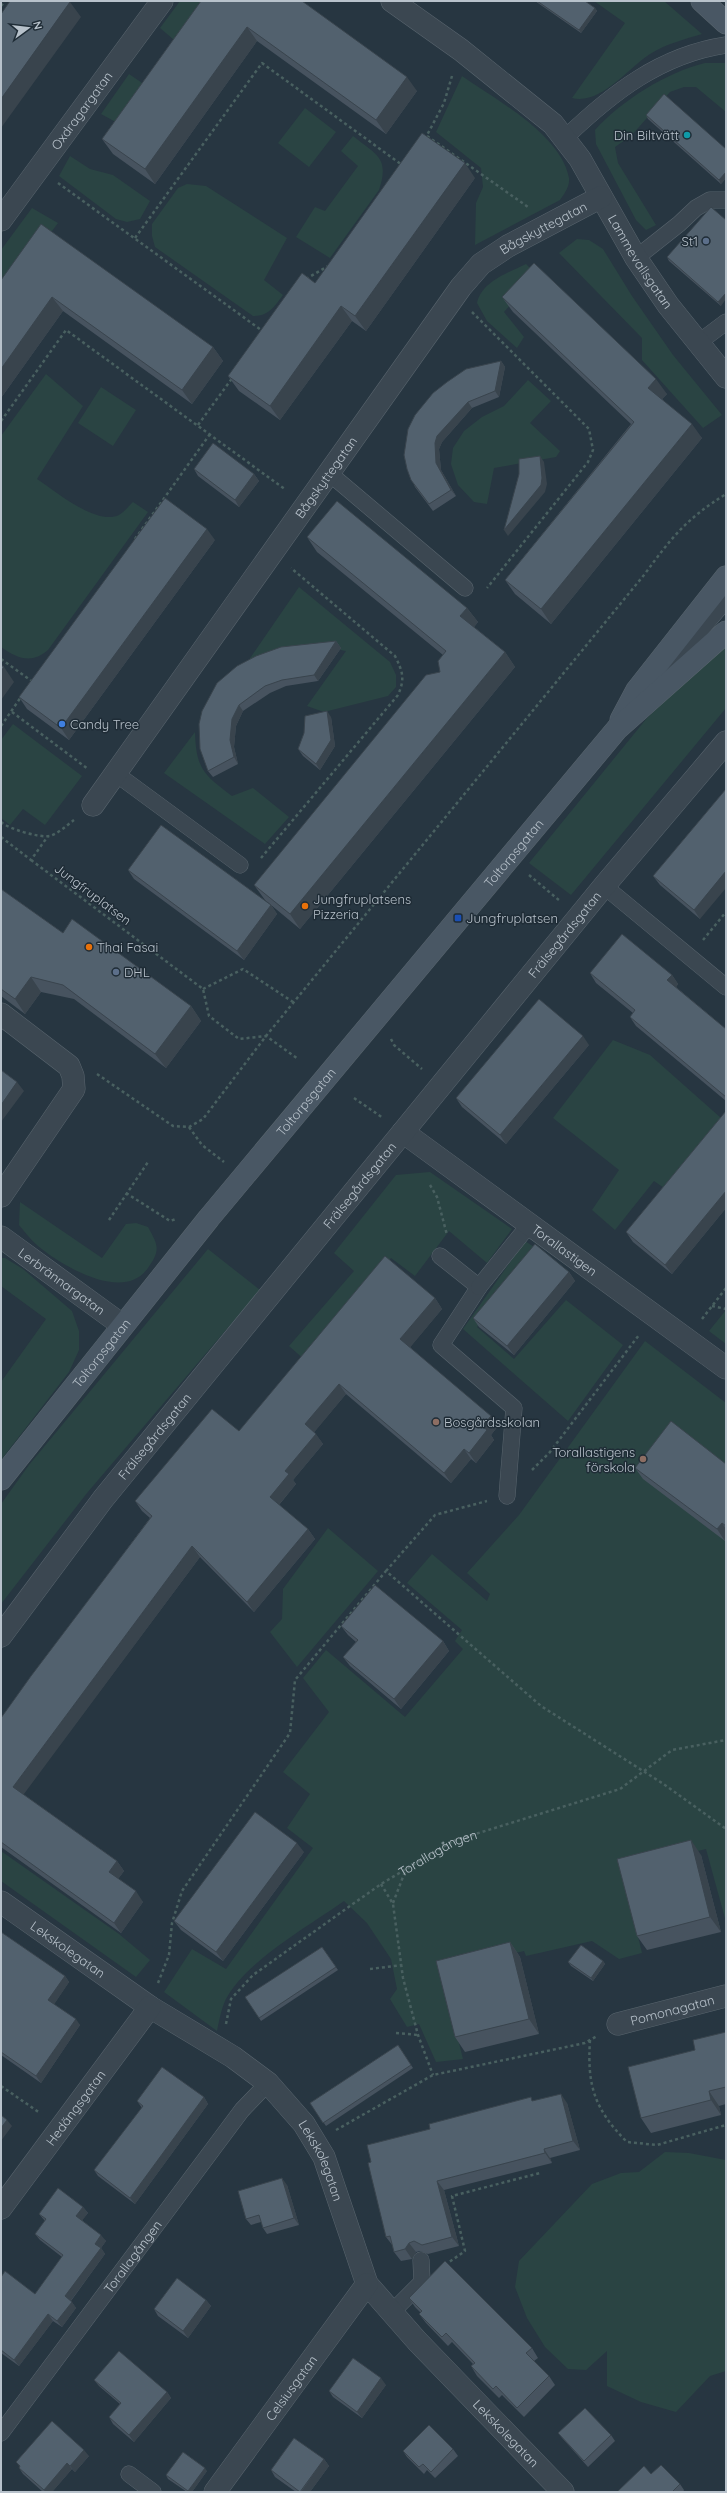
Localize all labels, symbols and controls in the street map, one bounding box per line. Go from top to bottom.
north arrow [8,8,48,48]
text: N [30,20,45,31]
street label: Oxdragargatan [48,68,116,153]
place label: Din Biltvätt [614,127,679,143]
marker: Din Biltvätt [682,130,692,140]
street label: Bågskyttegatan [496,198,590,257]
street label: Lammevallsgatan [605,212,676,312]
place label: St1 [681,233,698,249]
marker: St1 [701,236,711,246]
street label: Bågskyttegatan [291,433,360,521]
place label: Candy Tree [70,716,139,732]
marker: Candy Tree [57,719,67,729]
street label: Toltorpsgatan [480,816,547,890]
street label: Jungfruplatsen [51,860,135,928]
street label: Frälsegårdsgatan [524,888,604,981]
place label: Jungfruplatsens Pizzeria [313,891,411,922]
marker: Jungfruplatsens Pizzeria [300,901,310,911]
place label: Jungfruplatsen [466,910,558,926]
marker: Jungfruplatsen [453,913,463,923]
place label: Thai Fasai [97,939,158,955]
marker: Thai Fasai [84,942,94,952]
place label: DHL [124,964,150,980]
marker: DHL [111,967,121,977]
street label: Toltorpsgatan [273,1064,339,1139]
street label: Frälsegårdsgatan [319,1139,399,1232]
street label: Torallastigen [529,1221,600,1279]
street label: Lerbrännargatan [15,1244,108,1318]
street label: Toltorpsgatan [69,1315,134,1391]
street label: Frälsegårdsgatan [114,1390,194,1483]
place label: Bosgårdsskolan [444,1414,540,1430]
marker: Bosgårdsskolan [431,1417,441,1427]
place label: Torallastigens förskola [552,1444,635,1475]
marker: Torallastigens förskola [638,1454,648,1464]
street label: Torallagången [395,1826,479,1880]
street label: Lekskolegatan [28,1917,109,1981]
street label: Pomonagatan [628,1991,716,2029]
street label: Hedängsgatan [42,2067,109,2148]
street label: Lekskolegatan [295,2117,346,2203]
street label: Torallagången [100,2217,165,2296]
street label: Celsiusgatan [262,2352,320,2424]
street label: Lekskolegatan [470,2396,542,2470]

